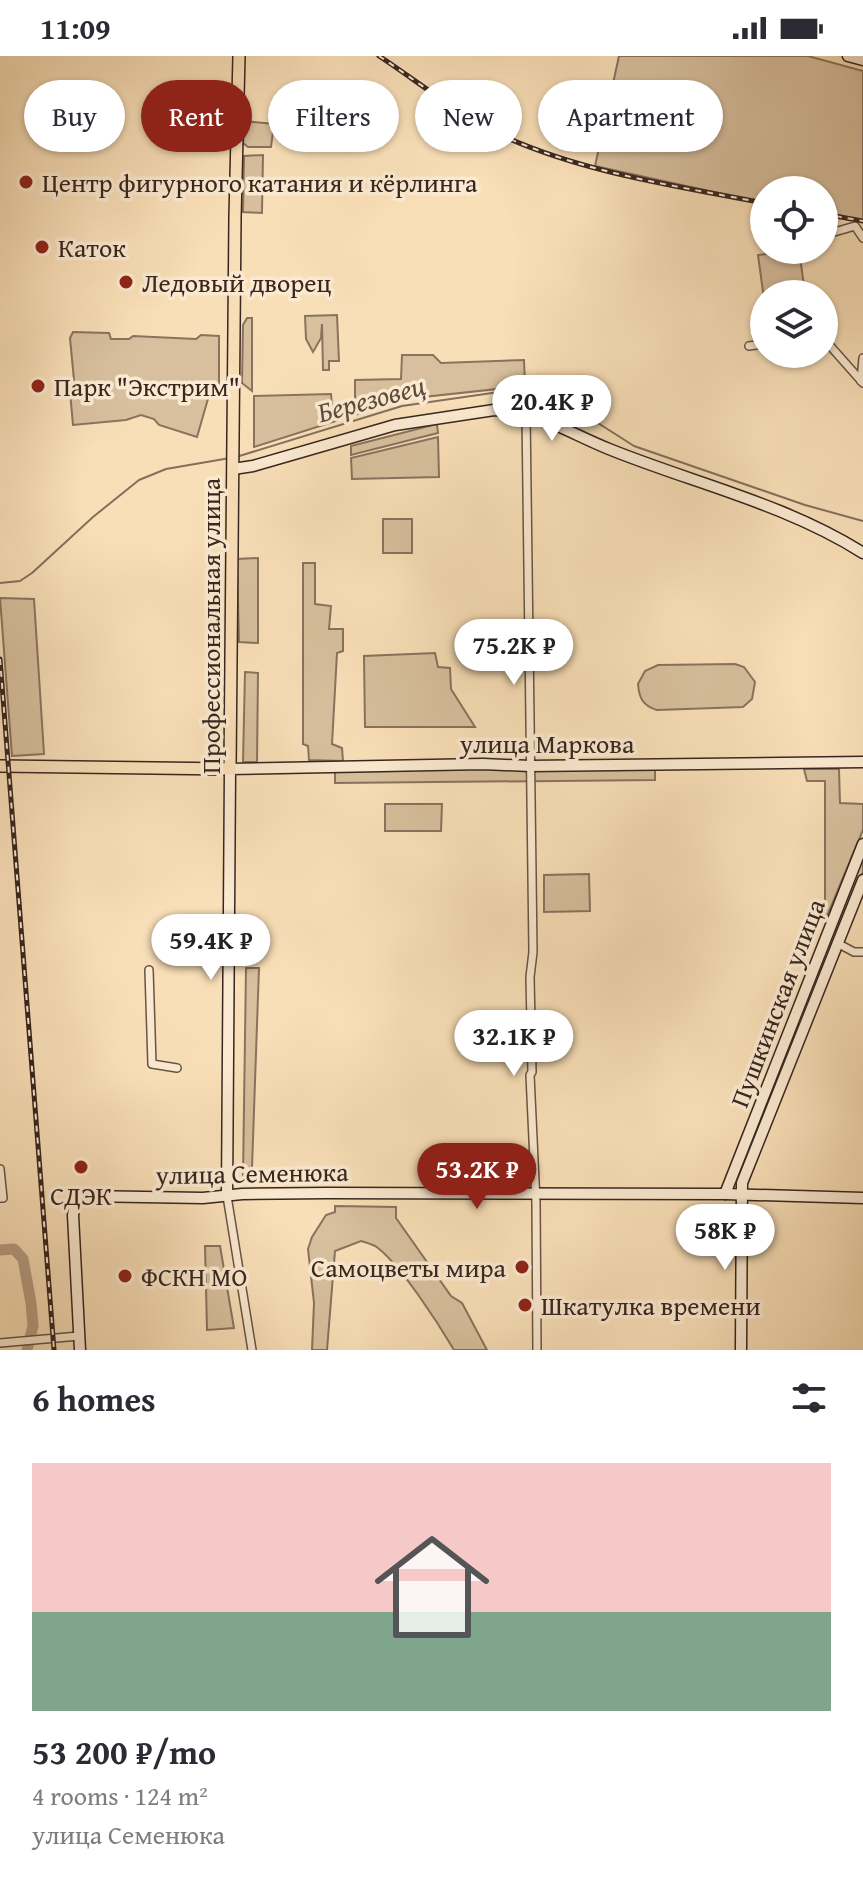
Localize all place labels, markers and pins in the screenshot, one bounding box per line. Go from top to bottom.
place label: Центр фигурного катания и кёрлинга [42,163,478,202]
marker: Центр фигурного катания и кёрлинга [17,173,35,191]
place label: Каток [58,228,126,267]
marker: Каток [33,238,51,256]
place label: Ледовый дворец [142,263,331,302]
marker: Ледовый дворец [117,273,135,291]
place label: Парк "Экстрим" [54,367,240,406]
pin: 20.4K ₽ [478,375,626,443]
marker: Парк "Экстрим" [29,377,47,395]
pin: 75.2K ₽ [440,619,588,687]
pin: 59.4K ₽ [137,914,285,982]
pin: 32.1K ₽ [440,1010,588,1078]
pin: 53.2K ₽ [403,1143,551,1211]
marker: СДЭК [72,1158,90,1176]
place label: СДЭК [50,1176,112,1215]
pin: 58K ₽ [669,1204,781,1272]
place label: Самоцветы мира [311,1248,507,1287]
place label: ФСКН МО [141,1257,247,1296]
marker: Самоцветы мира [513,1258,531,1276]
marker: ФСКН МО [116,1267,134,1285]
place label: Шкатулка времени [541,1286,761,1325]
marker: Шкатулка времени [516,1296,534,1314]

